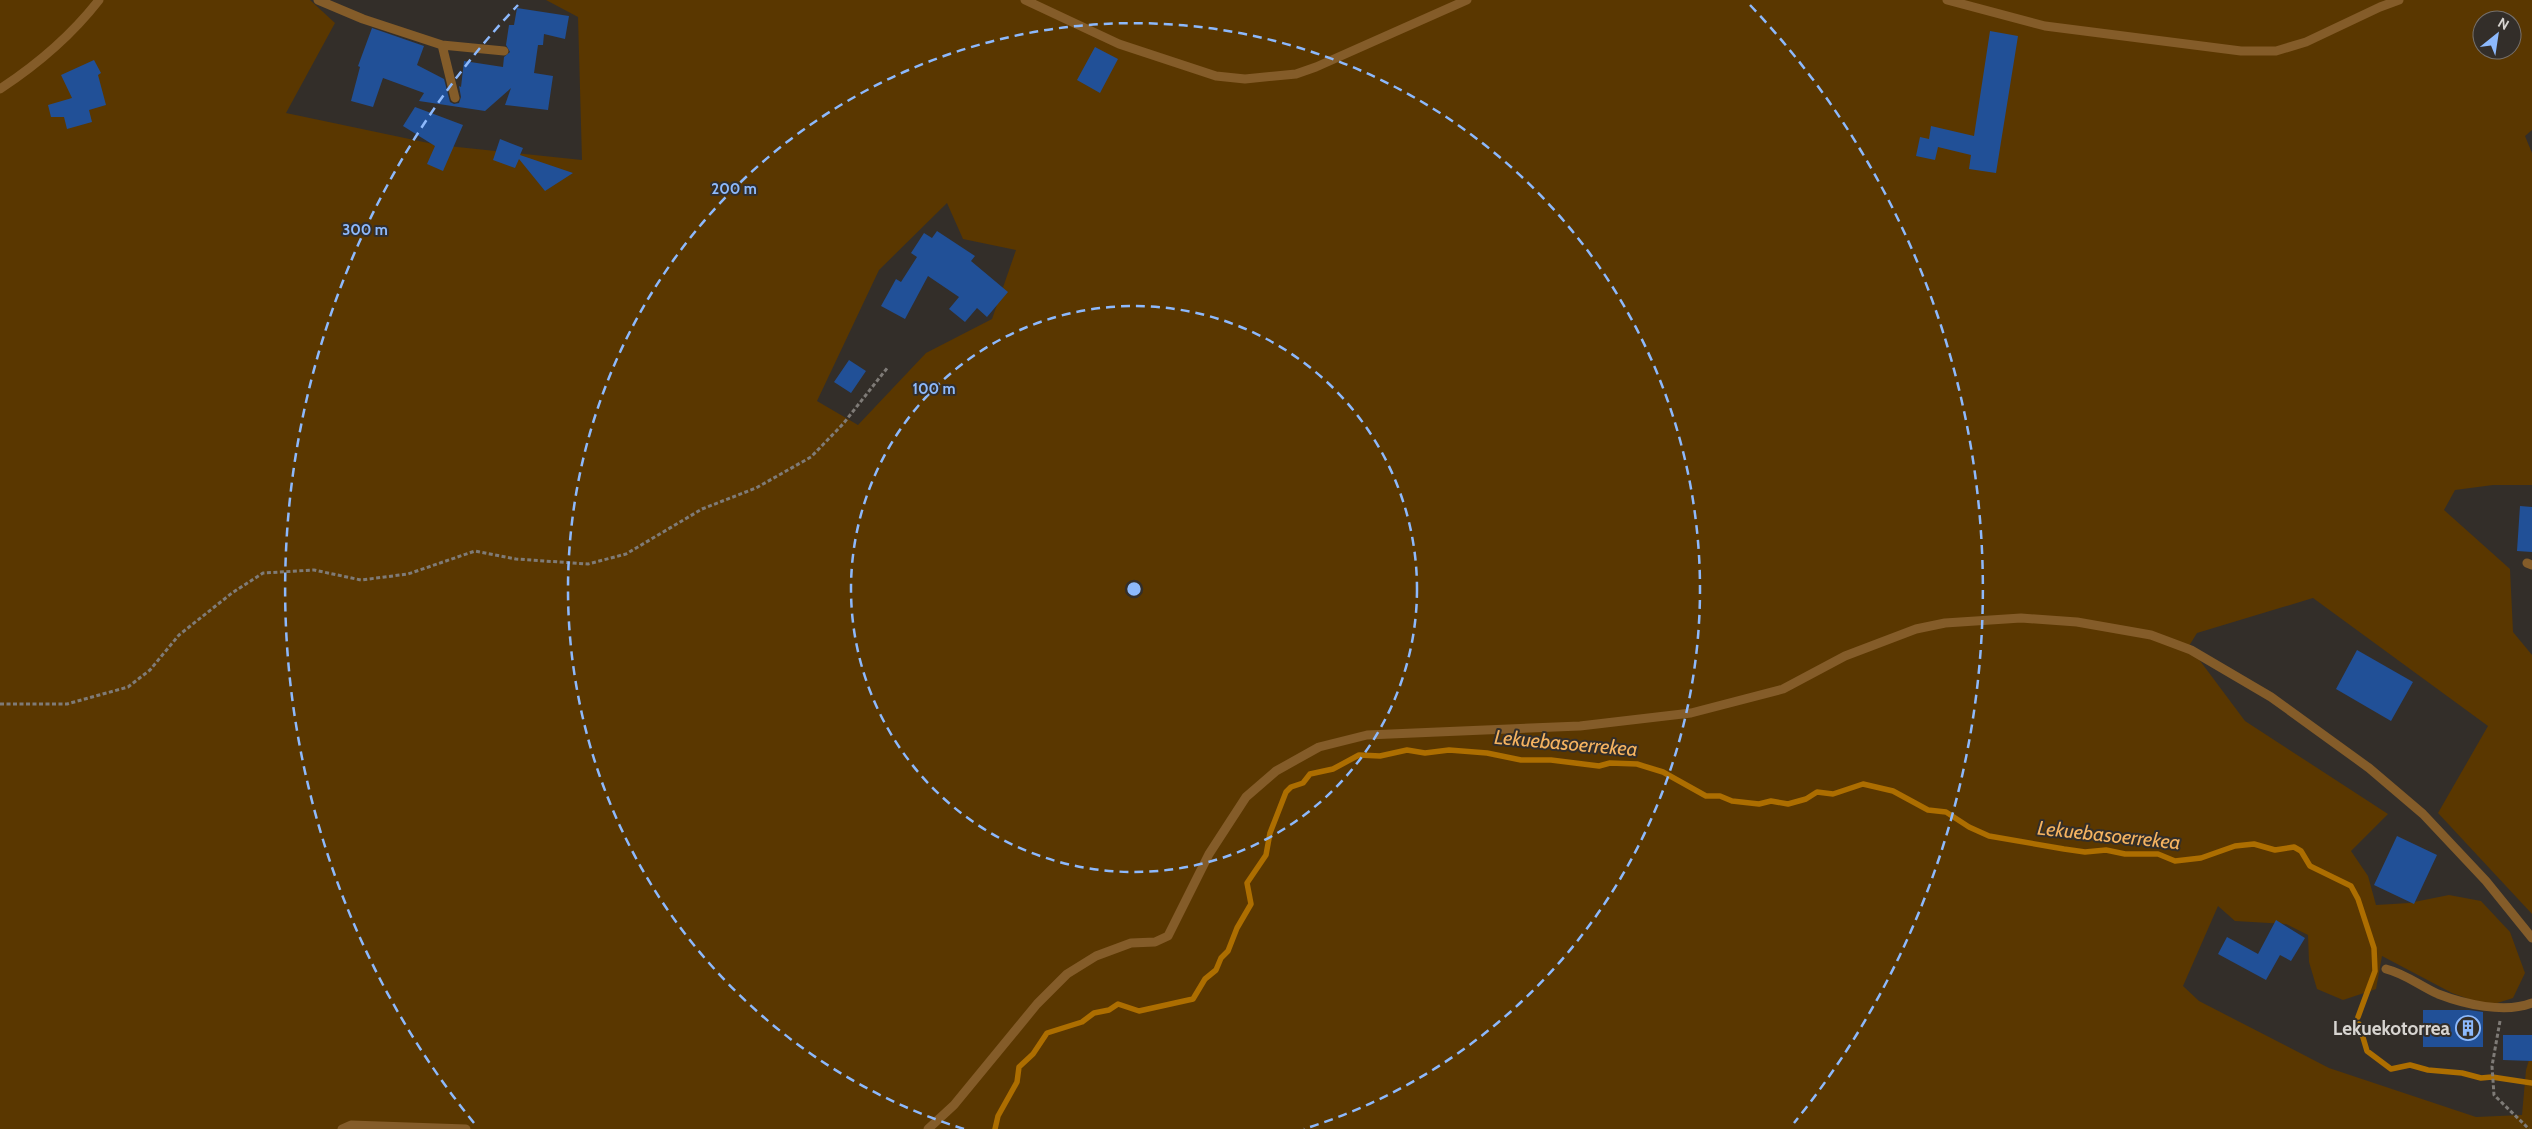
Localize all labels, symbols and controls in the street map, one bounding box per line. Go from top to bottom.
north arrow [2472,10,2522,60]
text: N [2495,13,2512,34]
text: 200 m [711,180,757,198]
text: 300 m [342,221,388,239]
text: 100 m [912,380,956,398]
centre of rings [1125,580,1143,598]
water label: Lekuebasoerrekea [1493,725,1639,761]
water label: Lekuebasoerrekea [2036,816,2182,854]
building icon: Lekuekotorrea [2455,1015,2481,1041]
place label: Lekuekotorrea [2333,1017,2451,1040]

